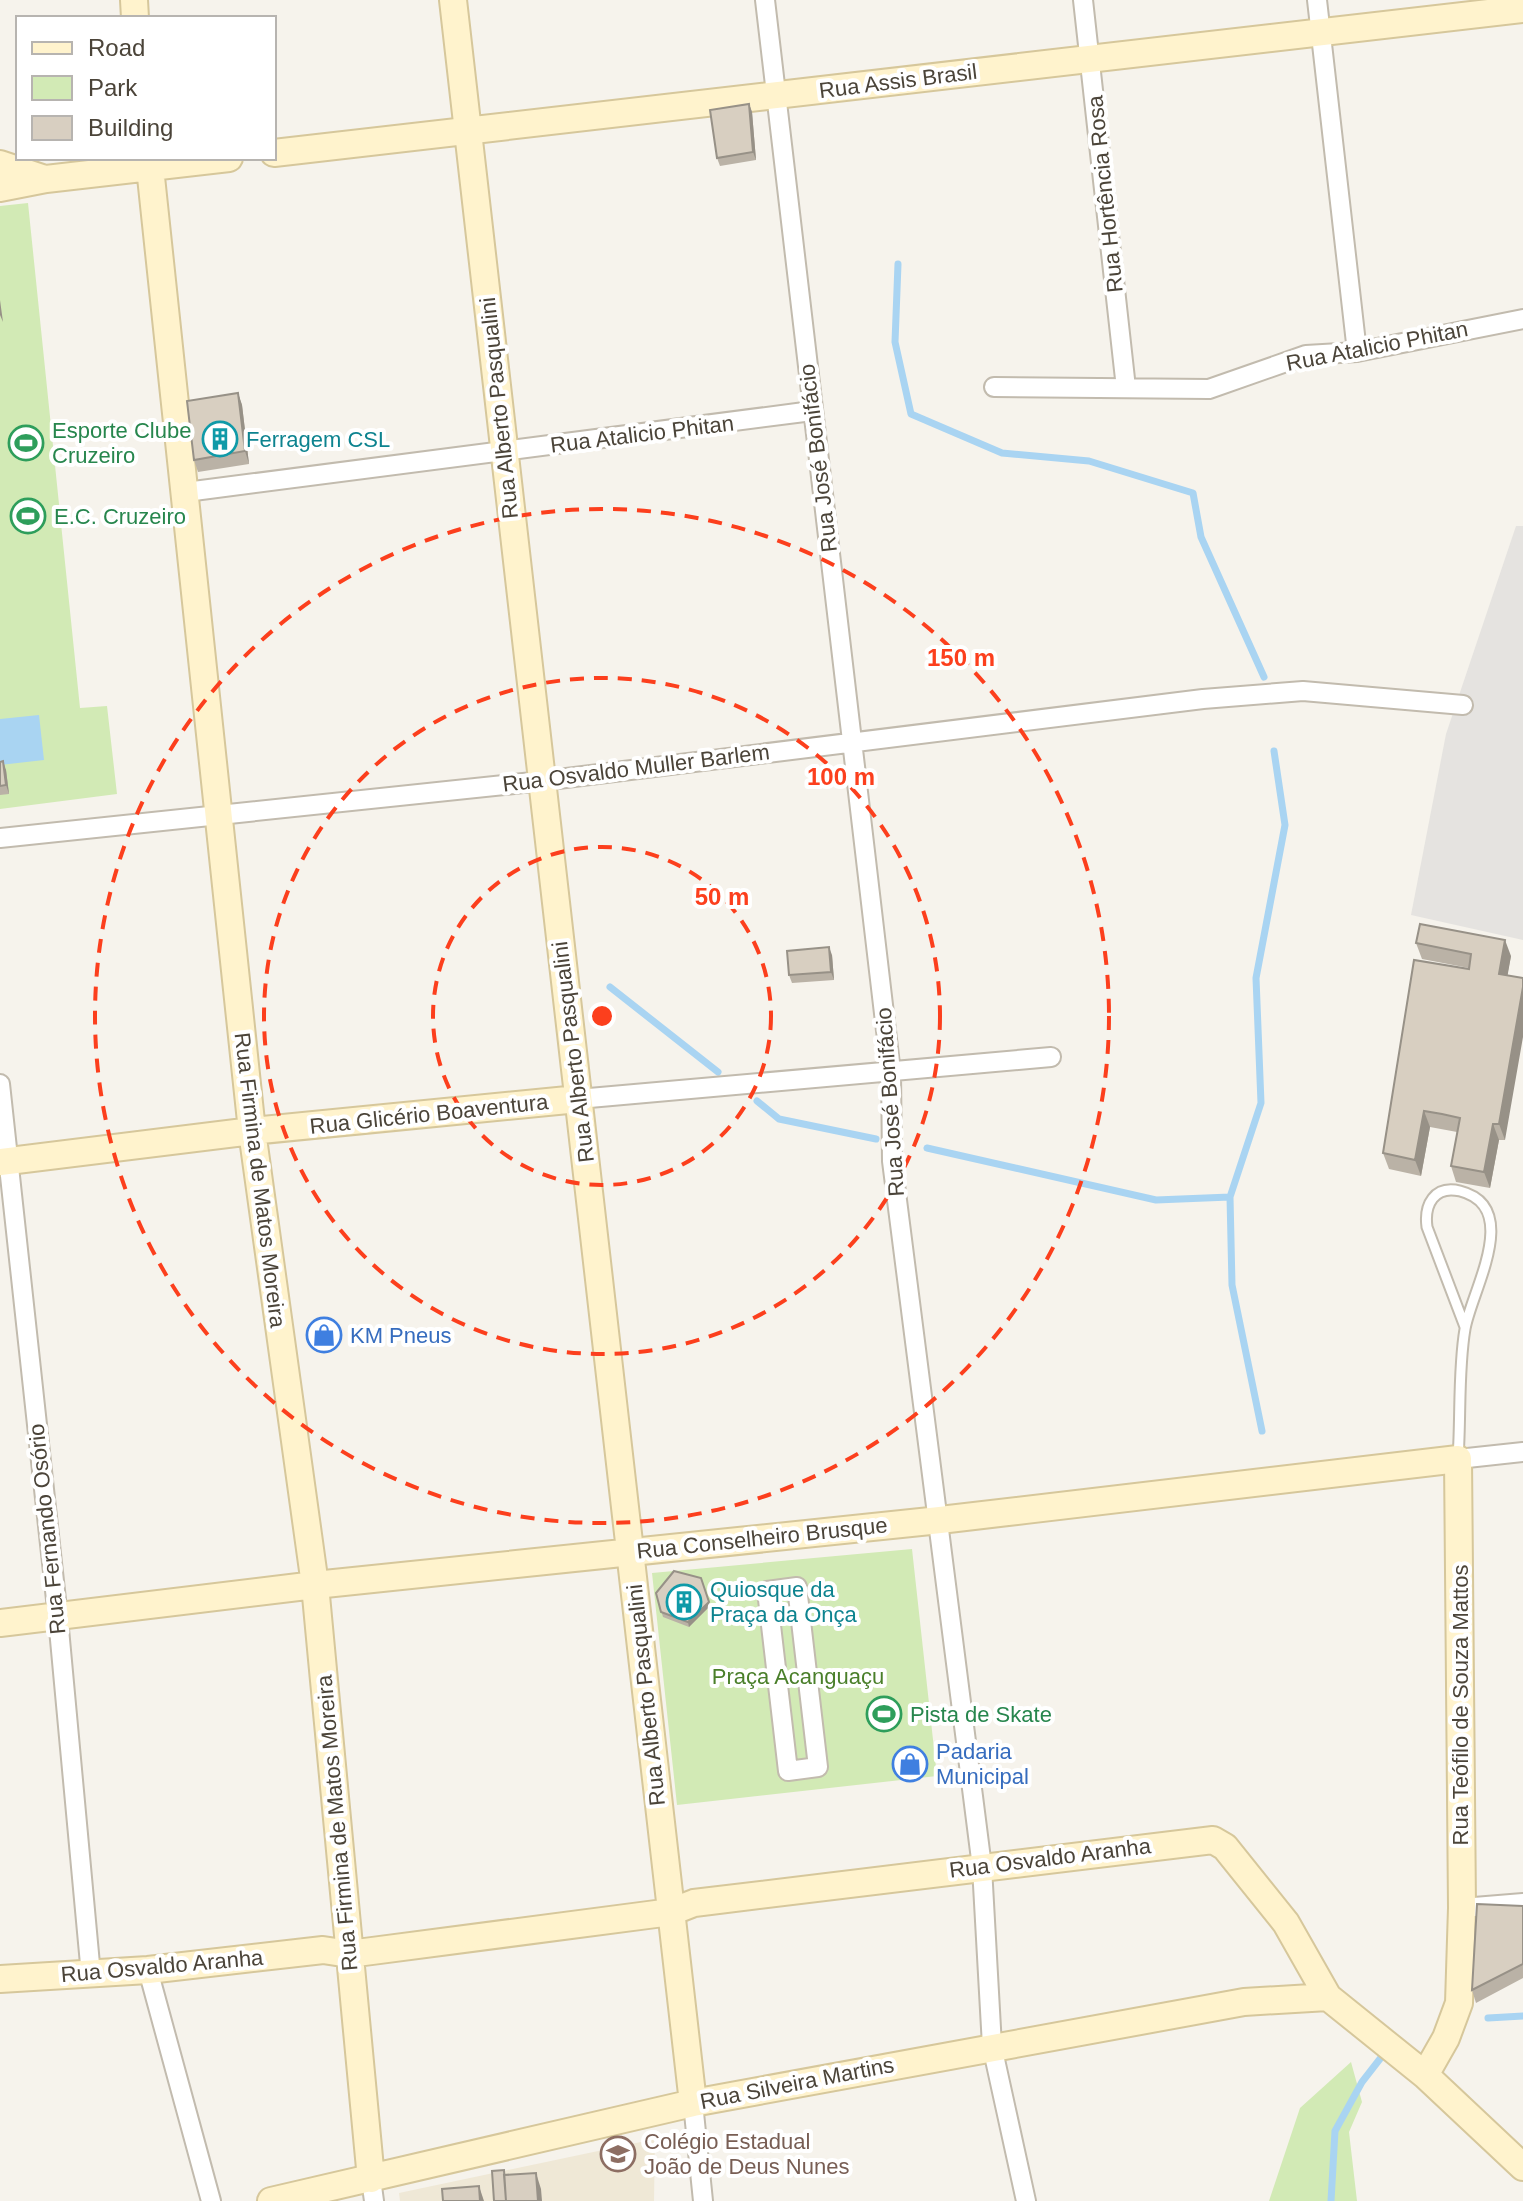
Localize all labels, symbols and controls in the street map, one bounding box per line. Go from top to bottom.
legend [16,16,276,160]
text: Road [88,34,145,61]
street label: Rua Assis Brasil [818,59,978,103]
text: Park [88,74,138,101]
street label: Rua Hortência Rosa [1082,93,1128,294]
text: Building [88,114,173,141]
street label: Rua Alberto Pasqualini [475,296,523,520]
street label: Rua Atalicio Phitan [1284,316,1470,376]
street label: Rua José Bonifácio [794,362,842,554]
street label: Rua Atalicio Phitan [549,410,735,458]
place label: Esporte Clube Cruzeiro [52,418,191,468]
building icon: Ferragem CSL [201,420,239,458]
sports icon: Esporte Clube Cruzeiro [7,424,45,462]
place label: Ferragem CSL [246,427,390,452]
sports icon: E.C. Cruzeiro [9,497,47,535]
place label: E.C. Cruzeiro [54,504,186,529]
text: 150 m [927,644,995,671]
street label: Rua Osvaldo Muller Barlem [501,739,771,797]
text: 100 m [807,763,875,790]
text: 50 m [695,883,749,910]
street label: Rua Alberto Pasqualini [547,940,599,1164]
centre of rings [588,1002,616,1030]
street label: Rua José Bonifácio [871,1007,909,1197]
street label: Rua Firmina de Matos Moreira [229,1031,291,1330]
street label: Rua Glicério Boaventura [309,1089,550,1139]
shop icon: KM Pneus [305,1316,343,1354]
place label: KM Pneus [350,1323,452,1348]
street label: Rua Fernando Osório [24,1422,70,1636]
street label: Rua Conselheiro Brusque [635,1512,889,1564]
street label: Rua Teófilo de Souza Mattos [1448,1565,1473,1845]
place label: Quiosque da Praça da Onça [710,1577,858,1627]
street label: Rua Alberto Pasqualini [622,1583,670,1807]
building icon: Quiosque da Praça da Onça [665,1583,703,1621]
park label: Praça Acanguaçu [712,1664,884,1689]
street label: Rua Firmina de Matos Moreira [312,1673,362,1972]
sports icon: Pista de Skate [865,1695,903,1733]
place label: Pista de Skate [910,1702,1052,1727]
place label: Padaria Municipal [936,1739,1029,1789]
shop icon: Padaria Municipal [891,1745,929,1783]
street label: Rua Osvaldo Aranha [948,1833,1153,1883]
street label: Rua Osvaldo Aranha [60,1945,265,1987]
street label: Rua Silveira Martins [698,2052,896,2114]
place label: Colégio Estadual João de Deus Nunes [644,2129,849,2179]
school or university icon: Colégio Estadual João de Deus Nunes [599,2135,637,2173]

